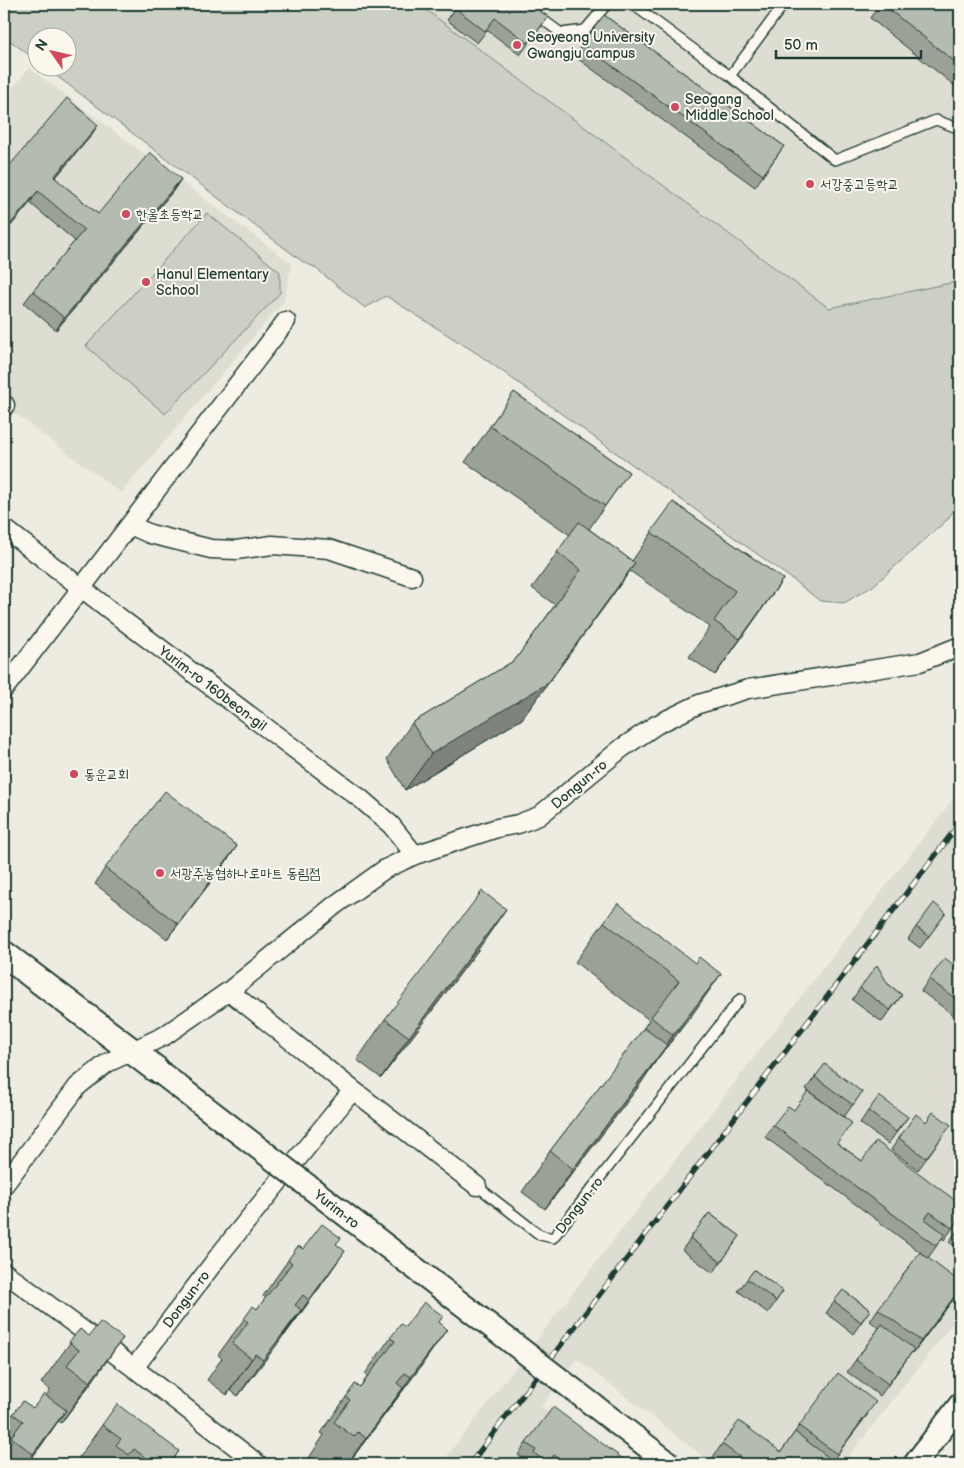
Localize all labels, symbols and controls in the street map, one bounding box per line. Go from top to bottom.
north arrow [28,28,78,78]
scale bar [776,28,922,60]
place label: Seoyeong University Gwangju campus [527,29,655,62]
text: N [32,36,52,54]
text: 50 m [784,36,818,55]
marker: Seoyeong University Gwangju campus [511,39,523,51]
place label: Seogang Middle School [685,91,774,124]
marker: Seogang Middle School [669,101,681,113]
place label: 서강중고등학교 [820,176,899,193]
marker: 서강중고등학교 [804,178,816,190]
place label: 한울초등학교 [136,206,204,223]
marker: 한울초등학교 [120,208,132,220]
place label: Hanul Elementary School [156,266,270,299]
marker: Hanul Elementary School [140,276,152,288]
street label: Yurim-ro 160beon-gil [155,642,270,735]
street label: Dongun-ro [548,756,611,813]
place label: 동운교회 [84,766,129,783]
marker: 동운교회 [68,768,80,780]
place label: 서광주농협하나로마트 동림점 [170,865,320,882]
marker: 서광주농협하나로마트 동림점 [154,867,166,879]
street label: Dongun-ro [552,1173,607,1237]
street label: Yurim-ro [310,1186,363,1232]
street label: Dongun-ro [159,1267,214,1331]

